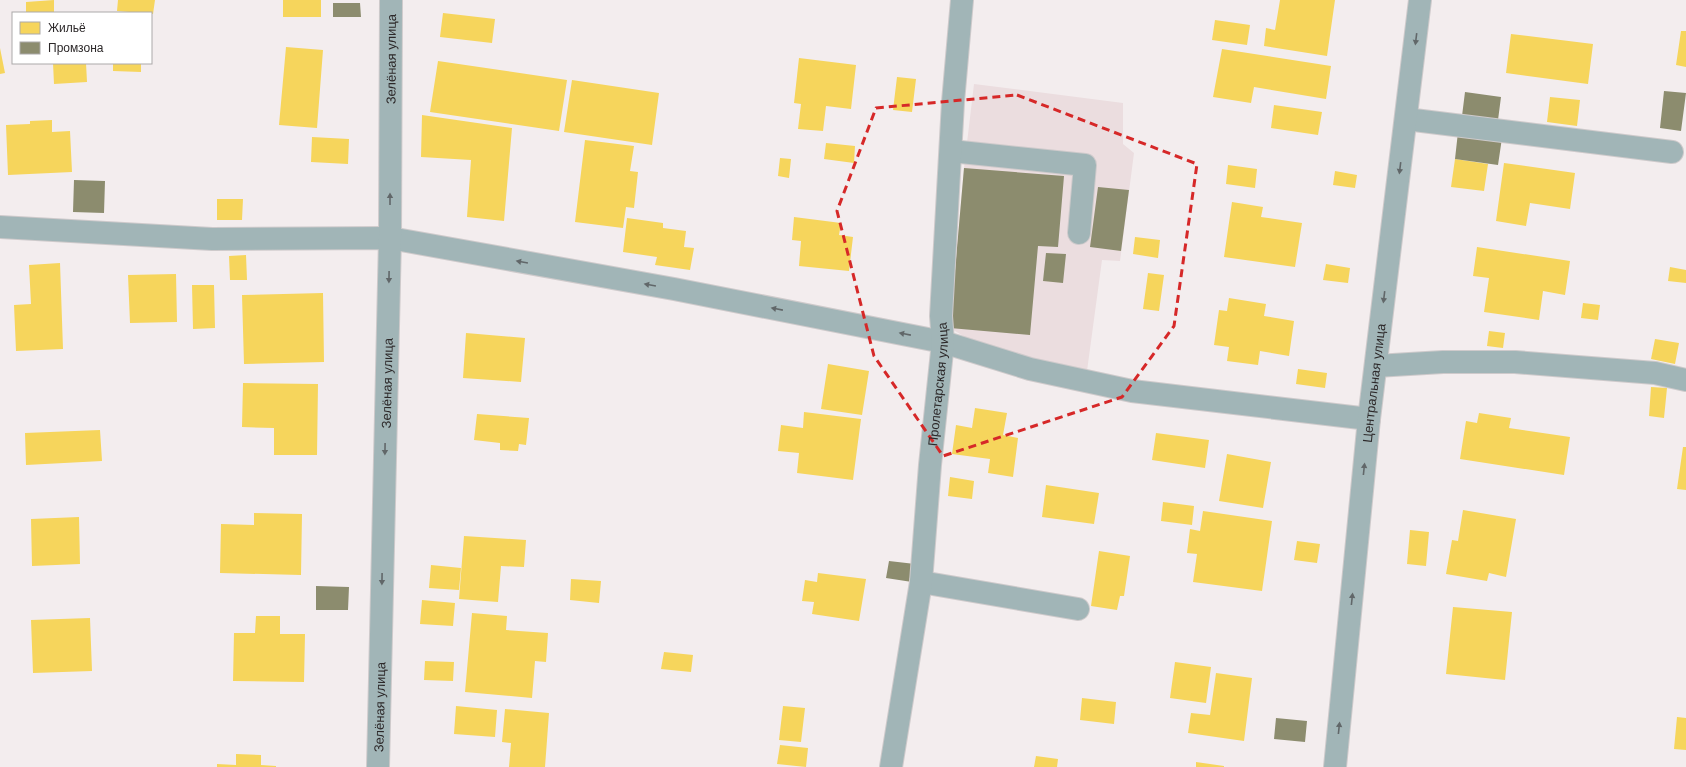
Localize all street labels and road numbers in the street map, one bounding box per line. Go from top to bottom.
street label: Зелёная улица [384,13,399,104]
street label: Пролетарская улица [925,321,951,447]
street label: Центральная улица [1360,322,1389,443]
street label: Зелёная улица [379,337,396,428]
street label: Зелёная улица [371,661,388,752]

